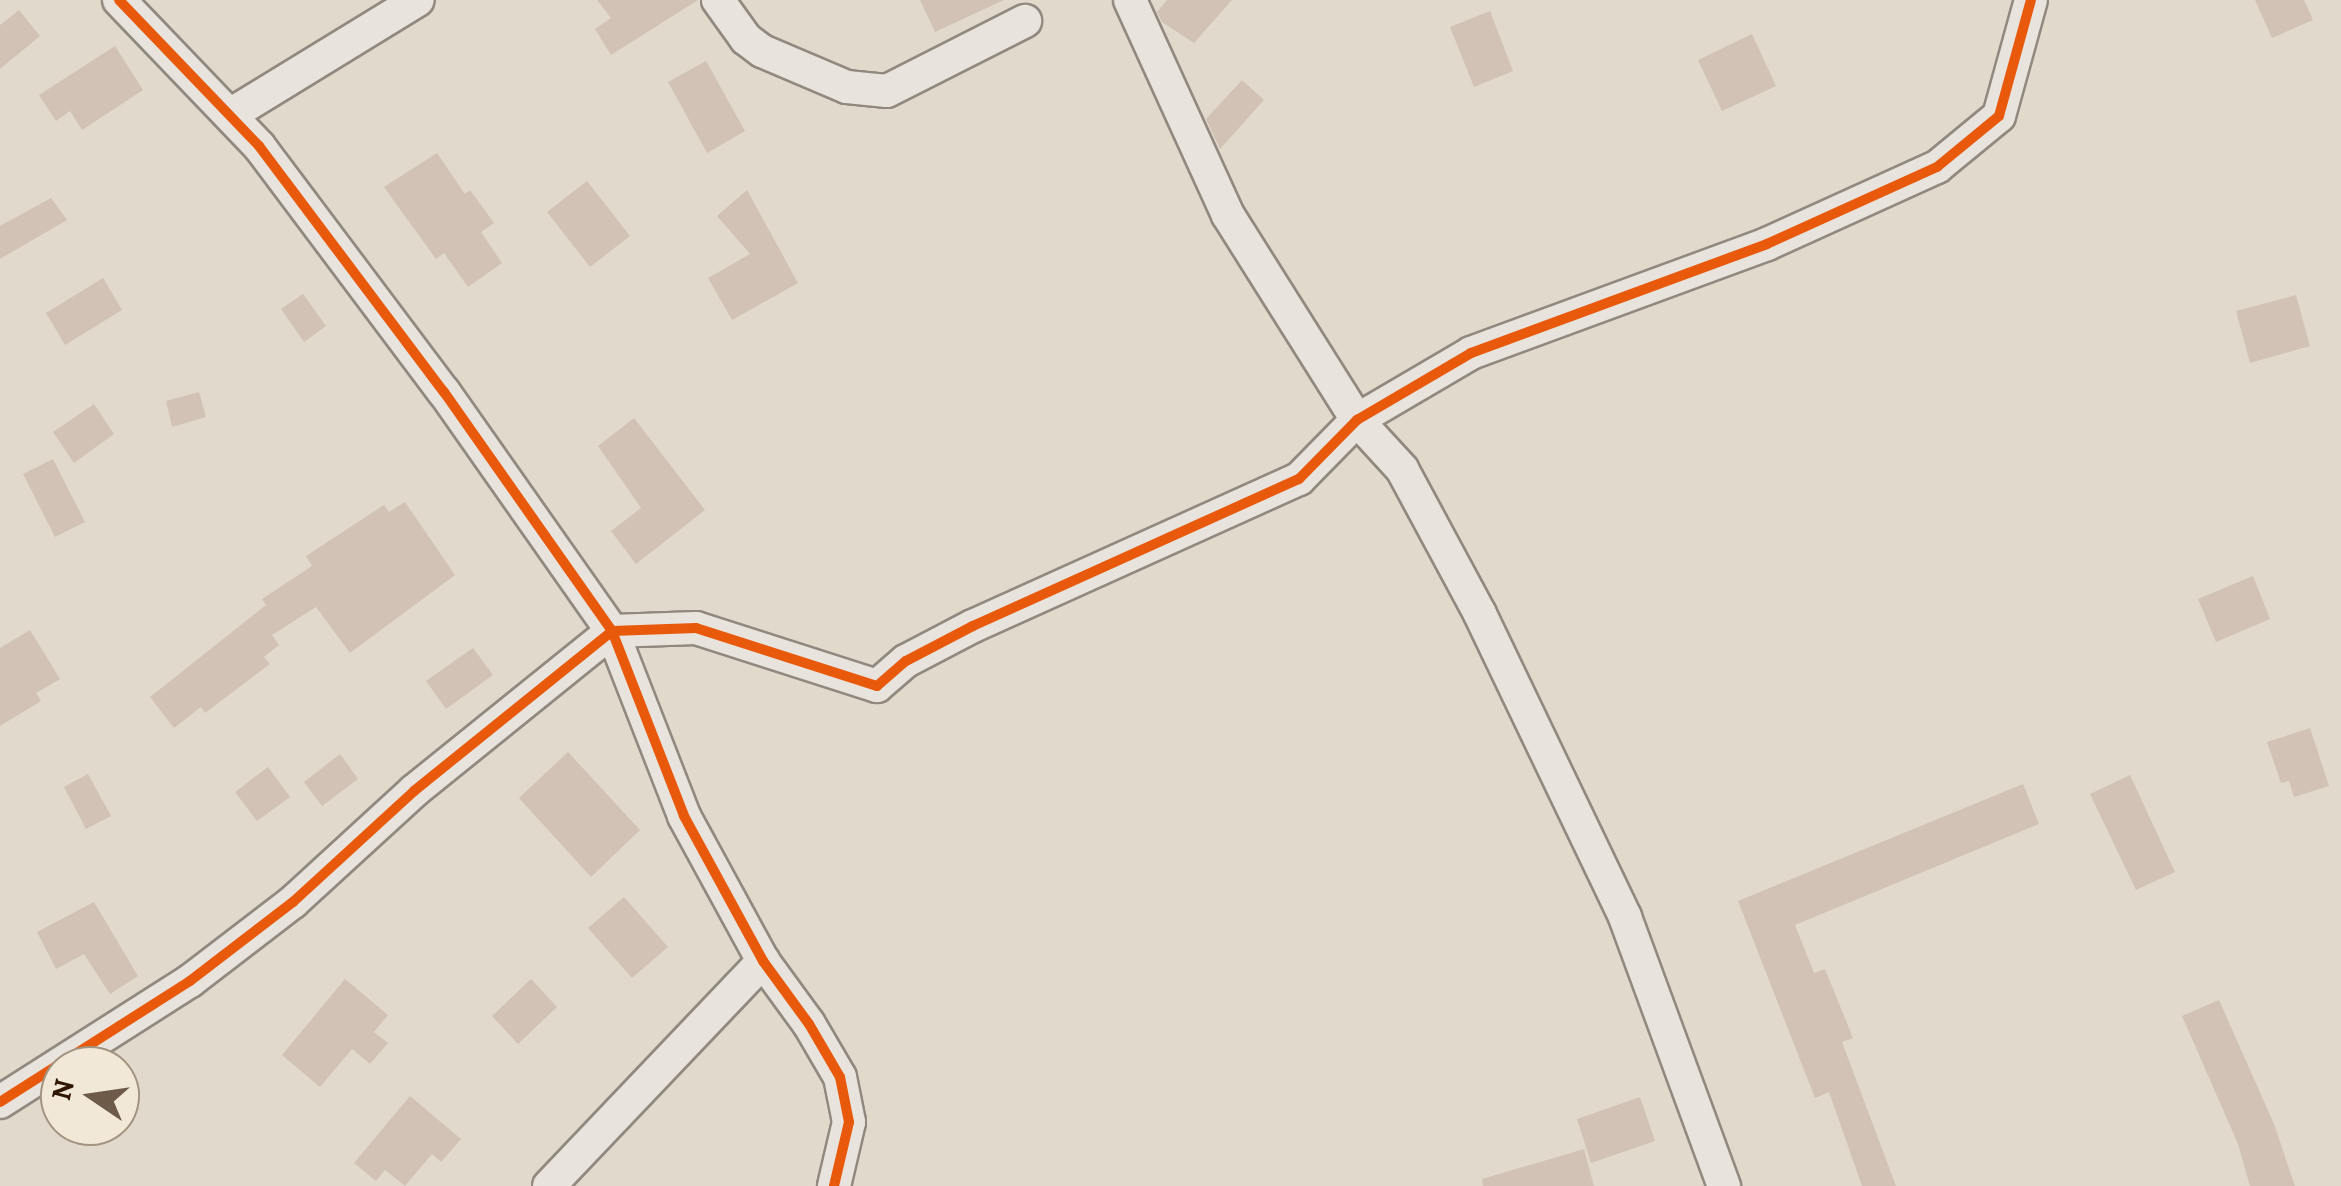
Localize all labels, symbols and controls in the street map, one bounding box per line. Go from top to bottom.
north arrow [40,1046,140,1146]
text: N [42,1076,84,1104]

